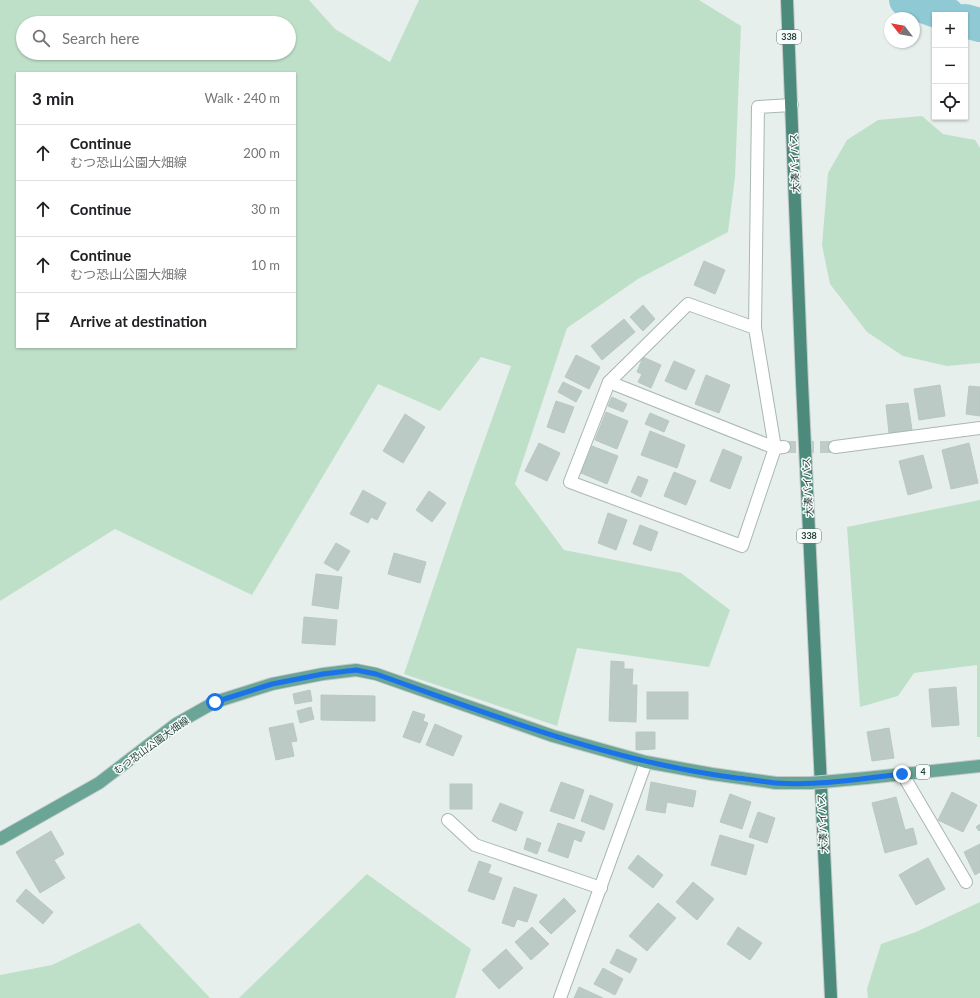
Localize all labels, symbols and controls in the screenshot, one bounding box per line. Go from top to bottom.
north arrow [884,12,920,48]
map controls [932,12,968,120]
button: + [932,12,968,48]
search box [16,16,296,60]
icon: search [30,27,52,49]
text: Search here [62,29,139,47]
road number: 338 [777,30,801,44]
button: − [932,48,968,84]
button: locate [932,84,968,120]
text: 3 min [32,88,74,109]
text: Walk · 240 m [204,90,280,106]
street label: 大湊バイパス [787,133,801,193]
text: Continue [70,134,131,152]
icon: ahead [32,142,54,164]
text: 200 m [243,145,280,161]
text: むつ恐山公園大畑線 [70,154,187,170]
icon: ahead [32,198,54,220]
text: Continue [70,200,131,218]
text: 30 m [251,201,280,217]
text: Continue [70,246,131,264]
icon: ahead [32,254,54,276]
text: 10 m [251,257,280,273]
text: むつ恐山公園大畑線 [70,266,187,282]
icon: arrive [32,310,54,332]
text: Arrive at destination [70,312,207,330]
street label: 大湊バイパス [799,457,815,517]
road number: 338 [797,529,821,543]
route start [206,693,224,711]
street label: むつ恐山公園大畑線 [111,714,191,776]
route end [893,765,911,783]
road number: 4 [916,765,930,779]
street label: 大湊バイパス [814,793,830,853]

